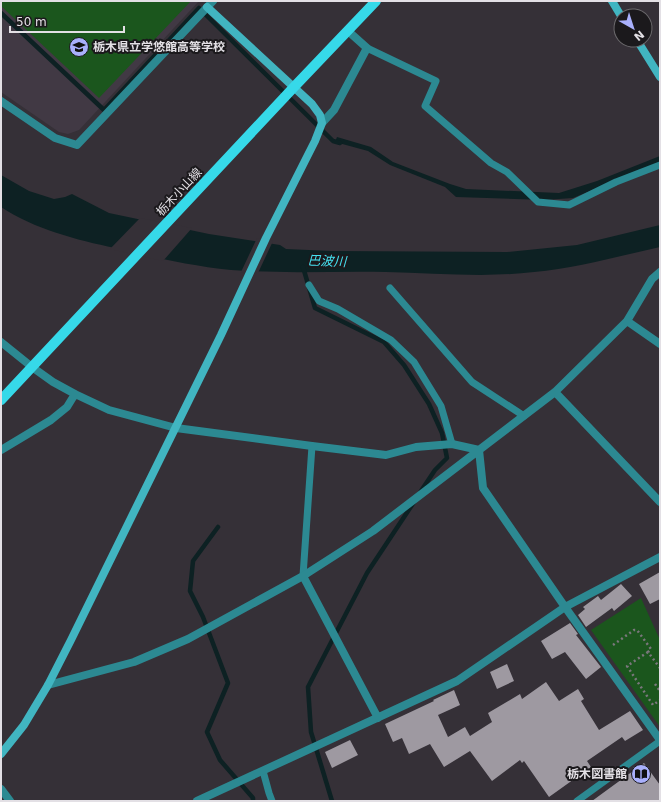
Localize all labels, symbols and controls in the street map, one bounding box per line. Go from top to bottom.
scale bar [10,8,124,34]
north arrow [613,8,653,48]
text: 50 m [16,15,47,29]
text: N [631,27,647,43]
school or university icon: 栃木県立学悠館高等学校 [68,36,90,58]
place label: 栃木県立学悠館高等学校 [93,40,225,54]
street label: 栃木小山線 [153,165,205,219]
water label: 巴波川 [307,253,349,269]
library icon: 栃木図書館 [630,763,652,785]
place label: 栃木図書館 [567,767,627,781]

